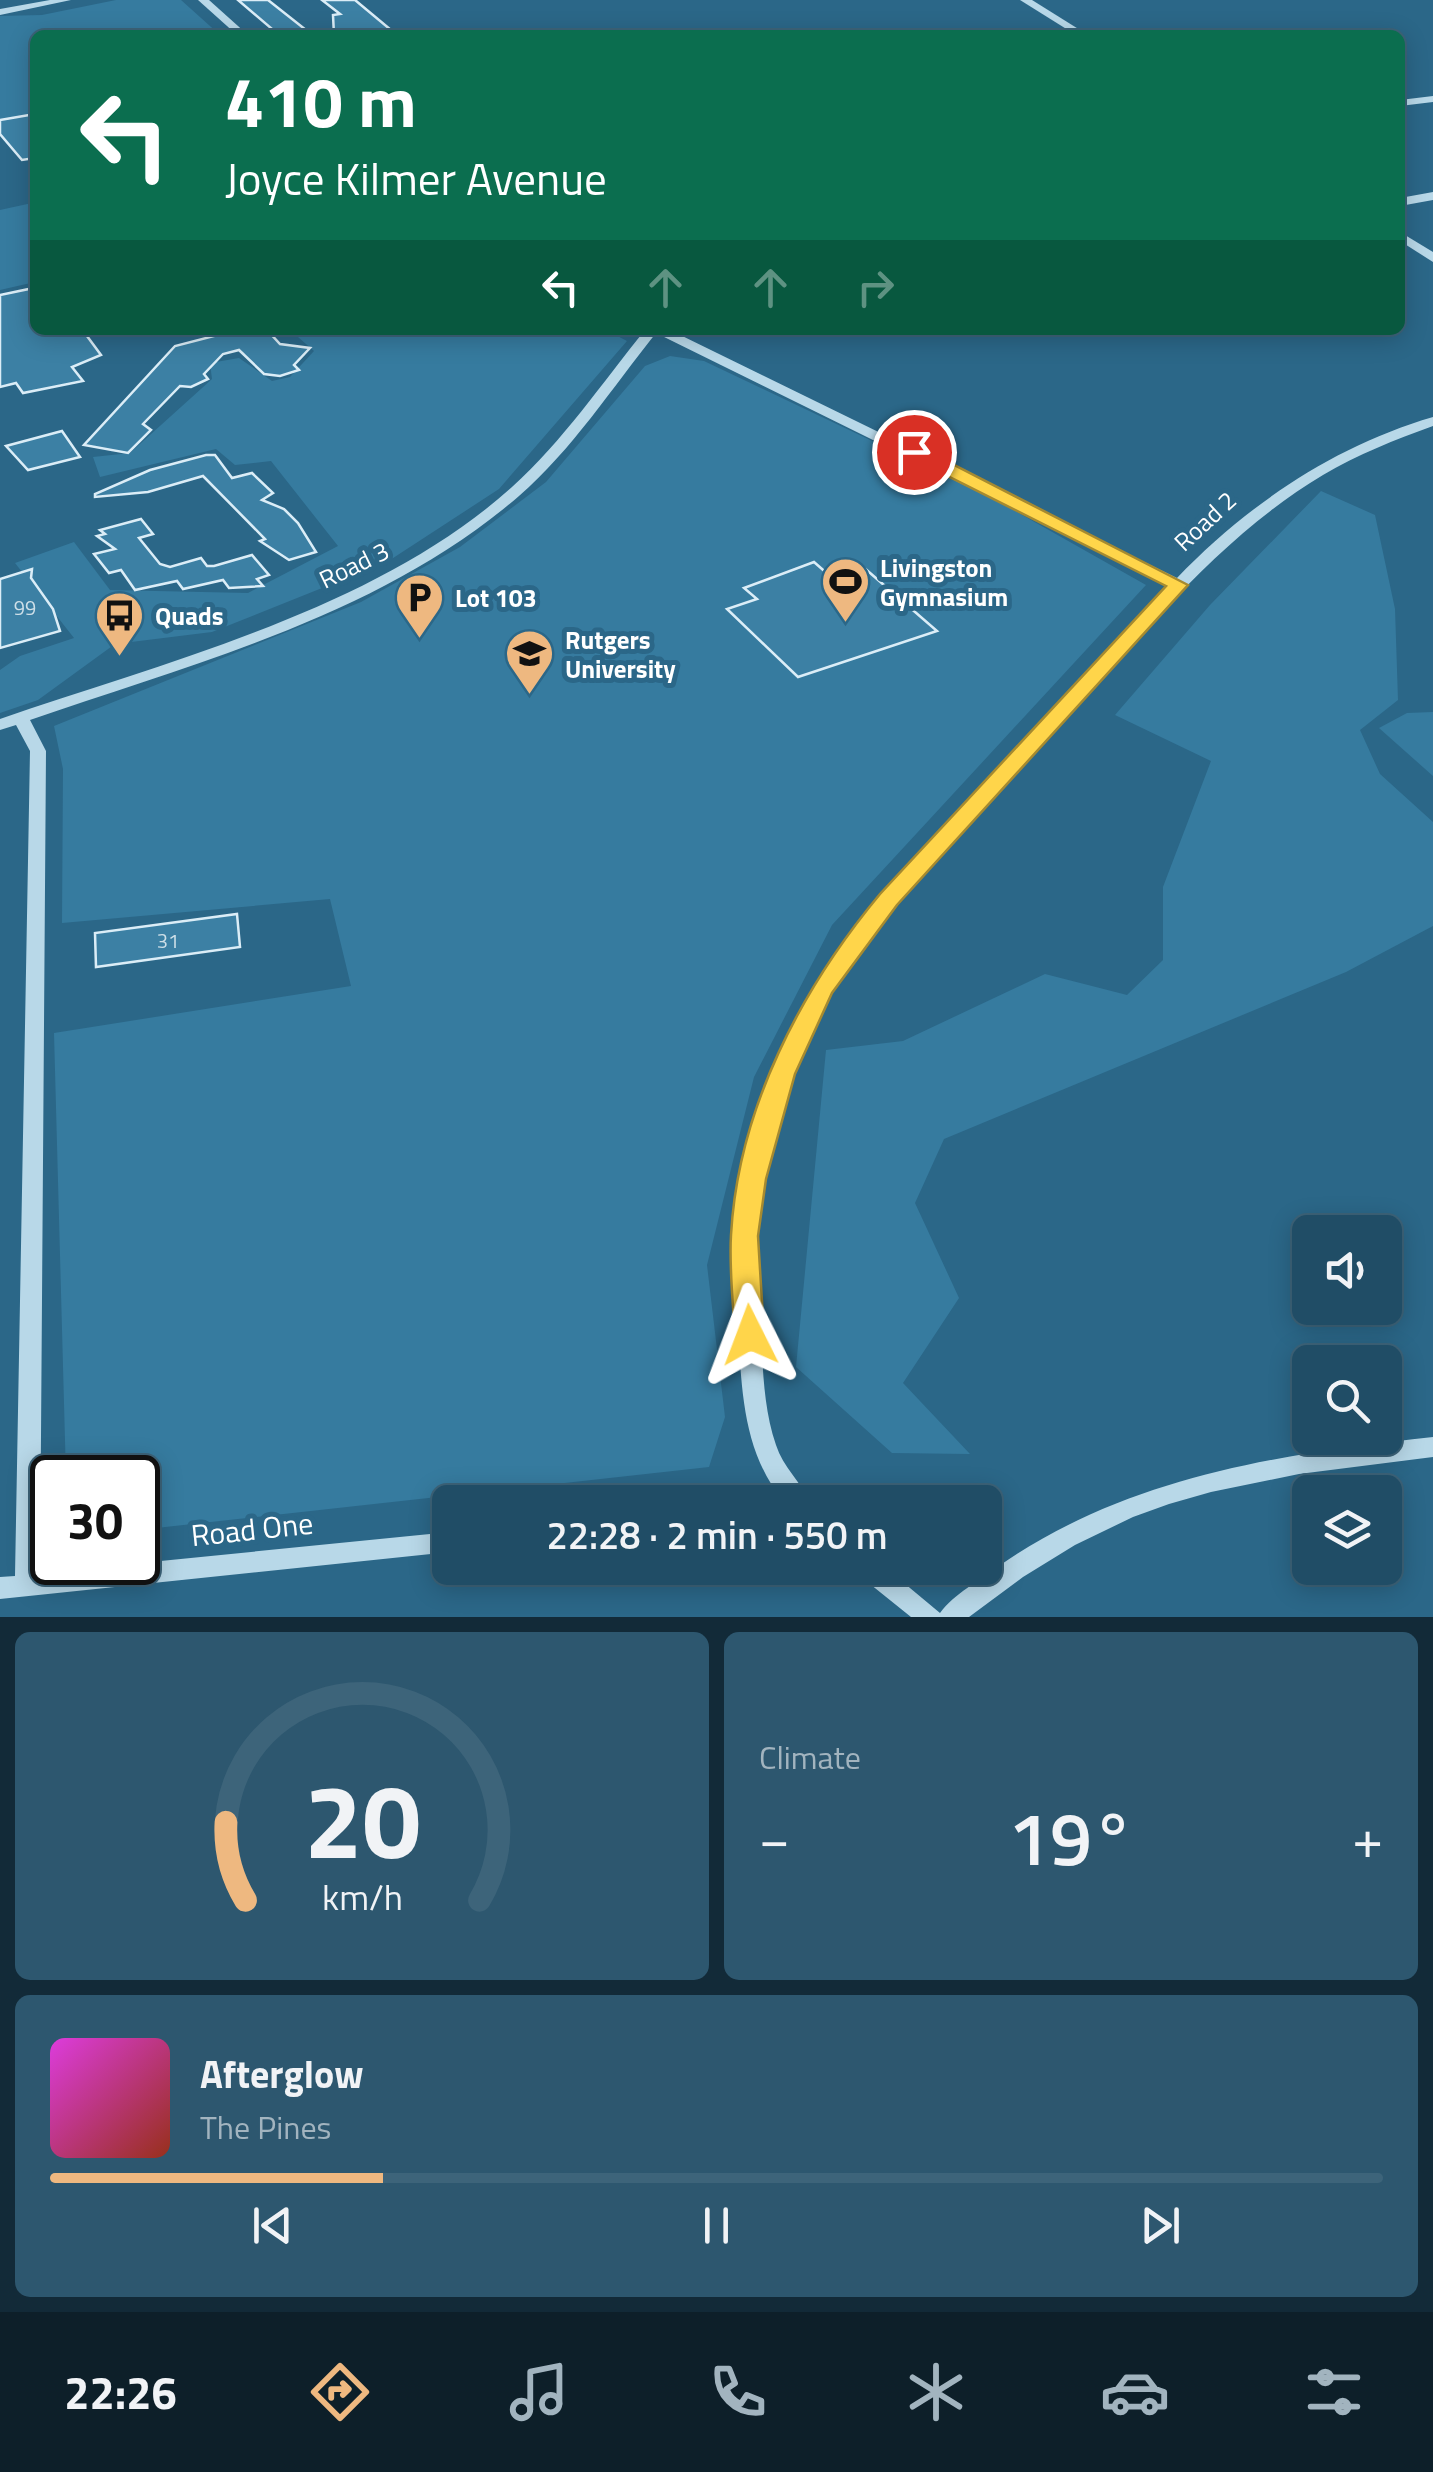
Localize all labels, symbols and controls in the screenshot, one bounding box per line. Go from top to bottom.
text: 410 m [225,48,417,154]
icon: left [60,70,190,200]
text: Joyce Kilmer Avenue [225,144,607,212]
icon: left [533,260,588,315]
icon: ahead [638,260,693,315]
icon: ahead [743,260,798,315]
icon: right [848,260,903,315]
pin [872,410,957,495]
icon: arrive [887,425,942,480]
street label: Road 2 [1165,482,1245,560]
street label: Road 3 [313,532,395,598]
place label: Livingston Gymnasium [880,549,1008,616]
sports icon: Livingston Gymnasium [819,556,871,624]
parking icon: Lot 103 [394,572,446,640]
place label: Lot 103 [455,579,537,617]
bus stop icon: Quads [94,590,146,658]
house number: 99 [14,592,36,623]
place label: Quads [155,597,223,635]
place label: Rutgers University [565,621,676,688]
school or university icon: Rutgers University [504,628,556,696]
house number: 31 [157,925,179,956]
map controls [1292,1215,1402,1585]
button: sound [1292,1215,1402,1325]
position arrow [698,1283,802,1387]
button: search [1292,1345,1402,1455]
speed limit sign: 30 [30,1455,160,1585]
button: layers [1292,1475,1402,1585]
street label: Road One [189,1500,315,1558]
text: 22:28 · 2 min · 550 m [546,1506,888,1564]
text: Climate [759,1733,861,1781]
text: 20 [304,1740,420,1898]
text: 19° [1008,1780,1134,1894]
text: − [759,1796,790,1879]
text: + [1352,1796,1383,1879]
text: km/h [322,1869,402,1924]
text: Afterglow [200,2045,364,2103]
text: The Pines [200,2103,331,2151]
icon: previous [245,2198,300,2253]
icon: pause [689,2198,744,2253]
icon: next [1133,2198,1188,2253]
icon: directions [305,2357,375,2427]
icon: music [504,2357,574,2427]
icon: phone [703,2357,773,2427]
icon: climate [901,2357,971,2427]
icon: car [1100,2357,1170,2427]
icon: filters [1299,2357,1369,2427]
text: 22:26 [64,2358,177,2426]

